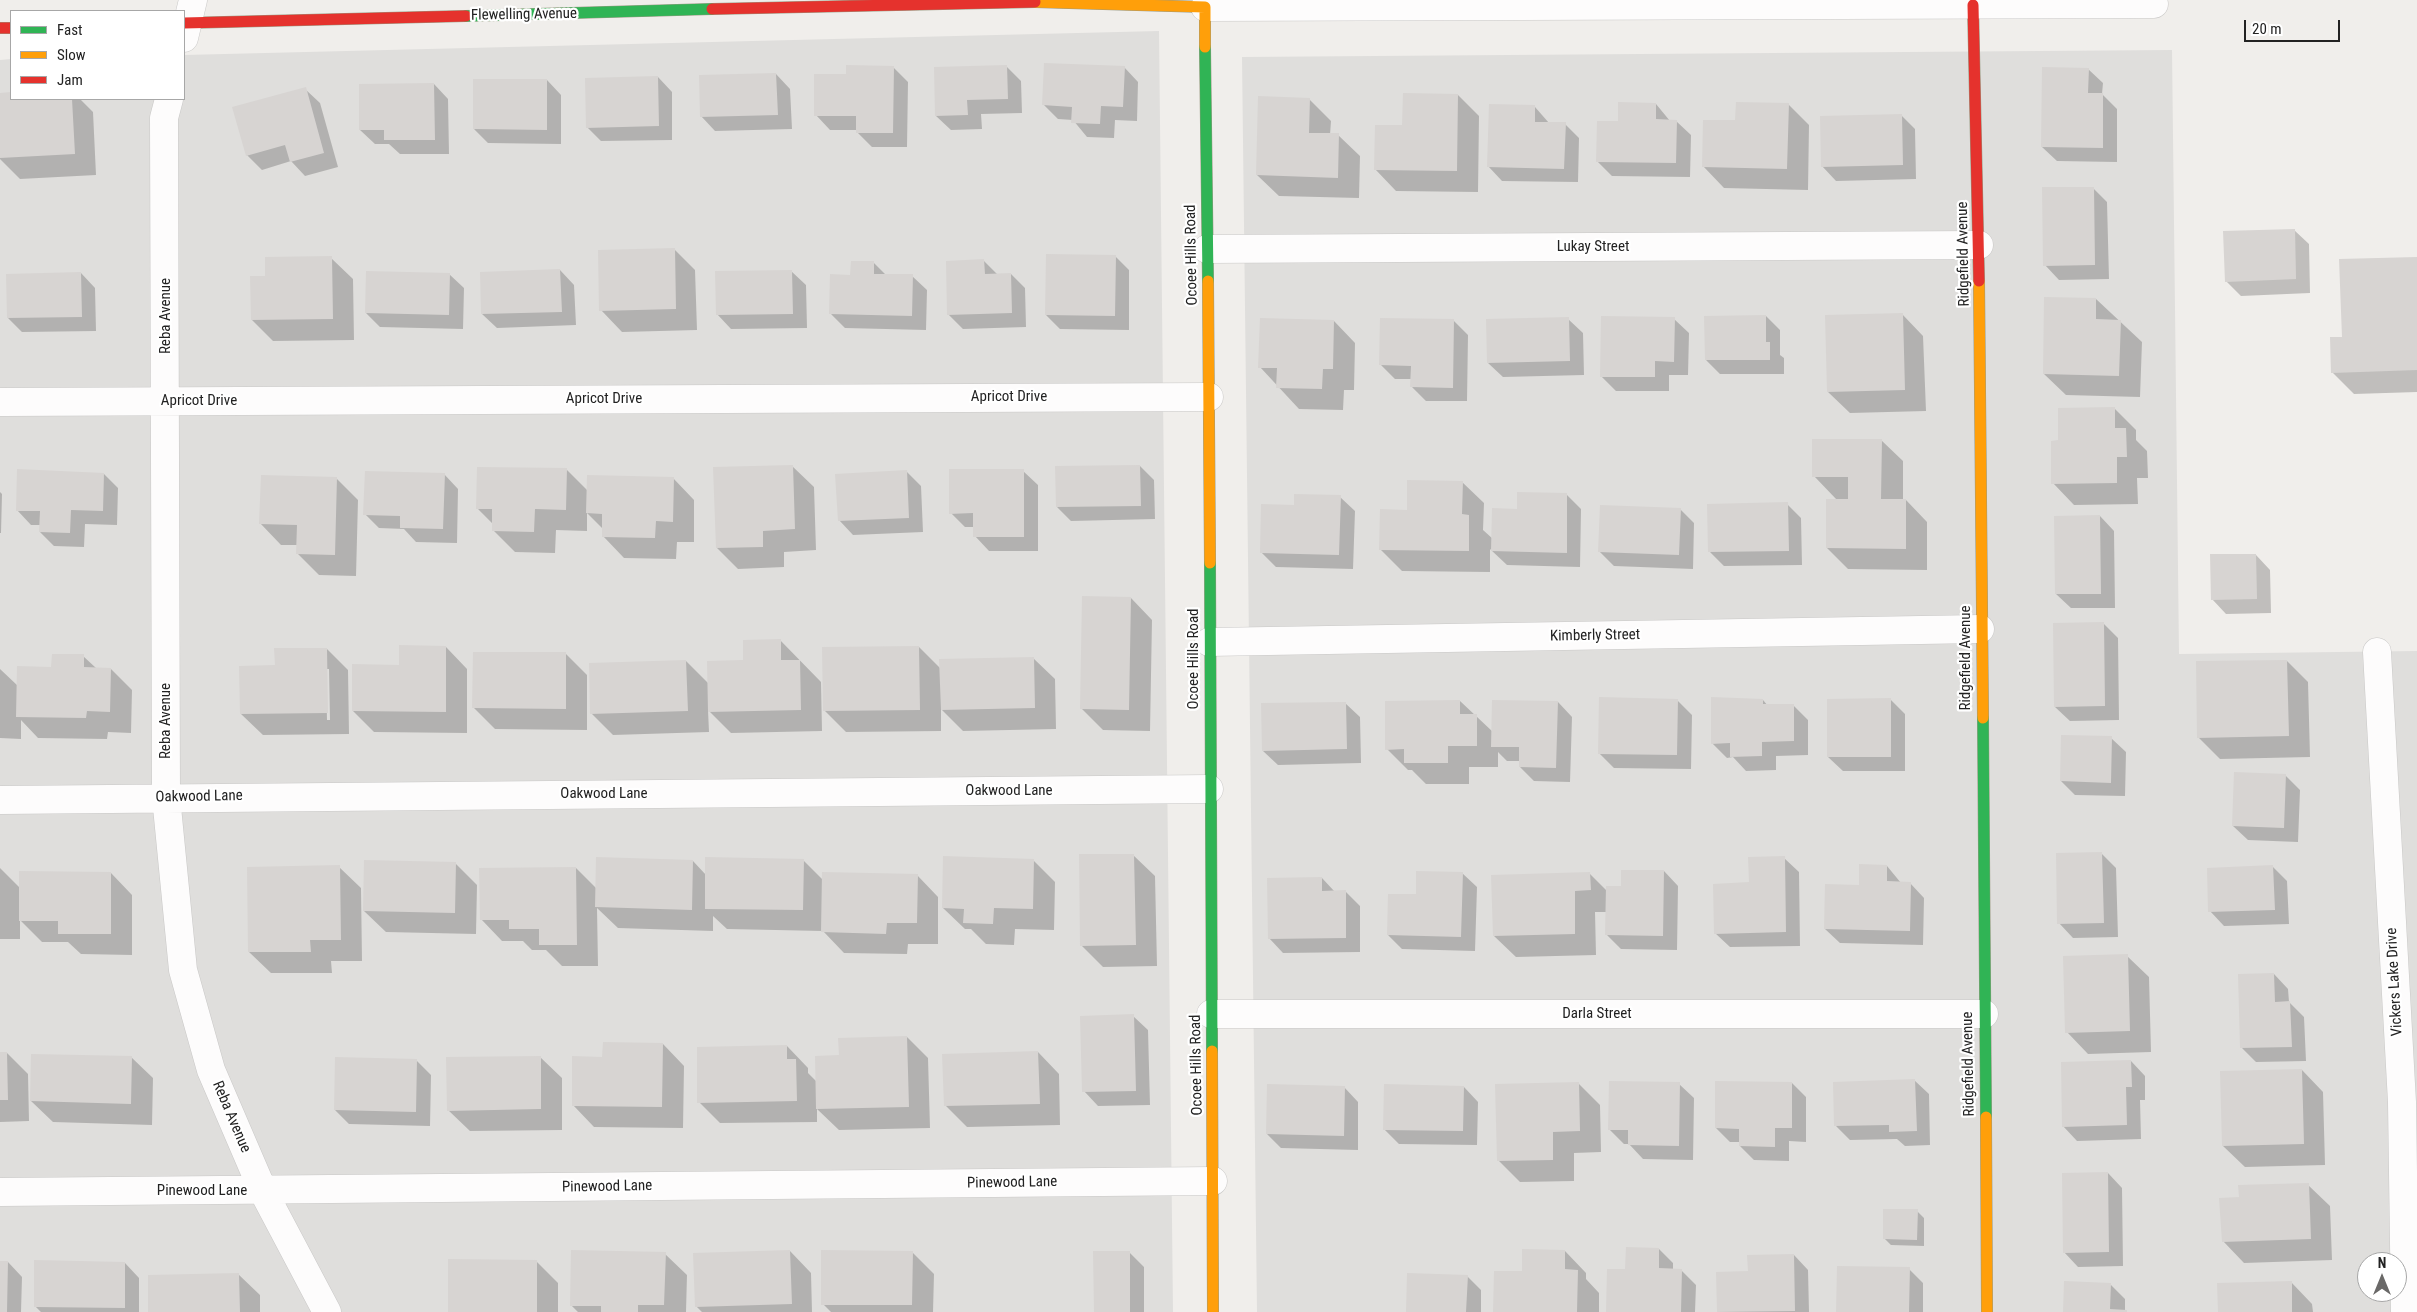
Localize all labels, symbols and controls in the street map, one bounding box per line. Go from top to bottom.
street label: Flewelling Avenue [471,5,577,25]
legend [10,10,185,100]
scale bar [2247,10,2343,42]
text: 20 m [2252,20,2282,38]
text: Fast [57,21,82,39]
text: Slow [57,46,86,64]
text: Jam [57,71,83,89]
street label: Ridgefield Avenue [1954,201,1974,307]
street label: Ocoee Hills Road [1182,204,1202,306]
street label: Lukay Street [1557,238,1629,256]
street label: Reba Avenue [157,278,175,354]
street label: Apricot Drive [971,388,1047,406]
street label: Apricot Drive [566,390,642,408]
street label: Apricot Drive [161,392,237,410]
street label: Ridgefield Avenue [1957,605,1975,711]
street label: Ocoee Hills Road [1185,608,1203,710]
street label: Kimberly Street [1550,626,1640,646]
street label: Reba Avenue [157,683,175,759]
street label: Oakwood Lane [965,782,1053,800]
street label: Oakwood Lane [560,785,648,803]
street label: Oakwood Lane [155,787,243,807]
street label: Vickers Lake Drive [2383,927,2407,1037]
street label: Darla Street [1562,1005,1632,1023]
street label: Ridgefield Avenue [1959,1011,1979,1117]
street label: Ocoee Hills Road [1187,1014,1207,1116]
street label: Reba Avenue [208,1078,254,1156]
street label: Pinewood Lane [967,1173,1057,1193]
street label: Pinewood Lane [562,1177,652,1197]
street label: Pinewood Lane [157,1182,247,1200]
north arrow [2357,1252,2407,1302]
text: N [2378,1255,2386,1271]

